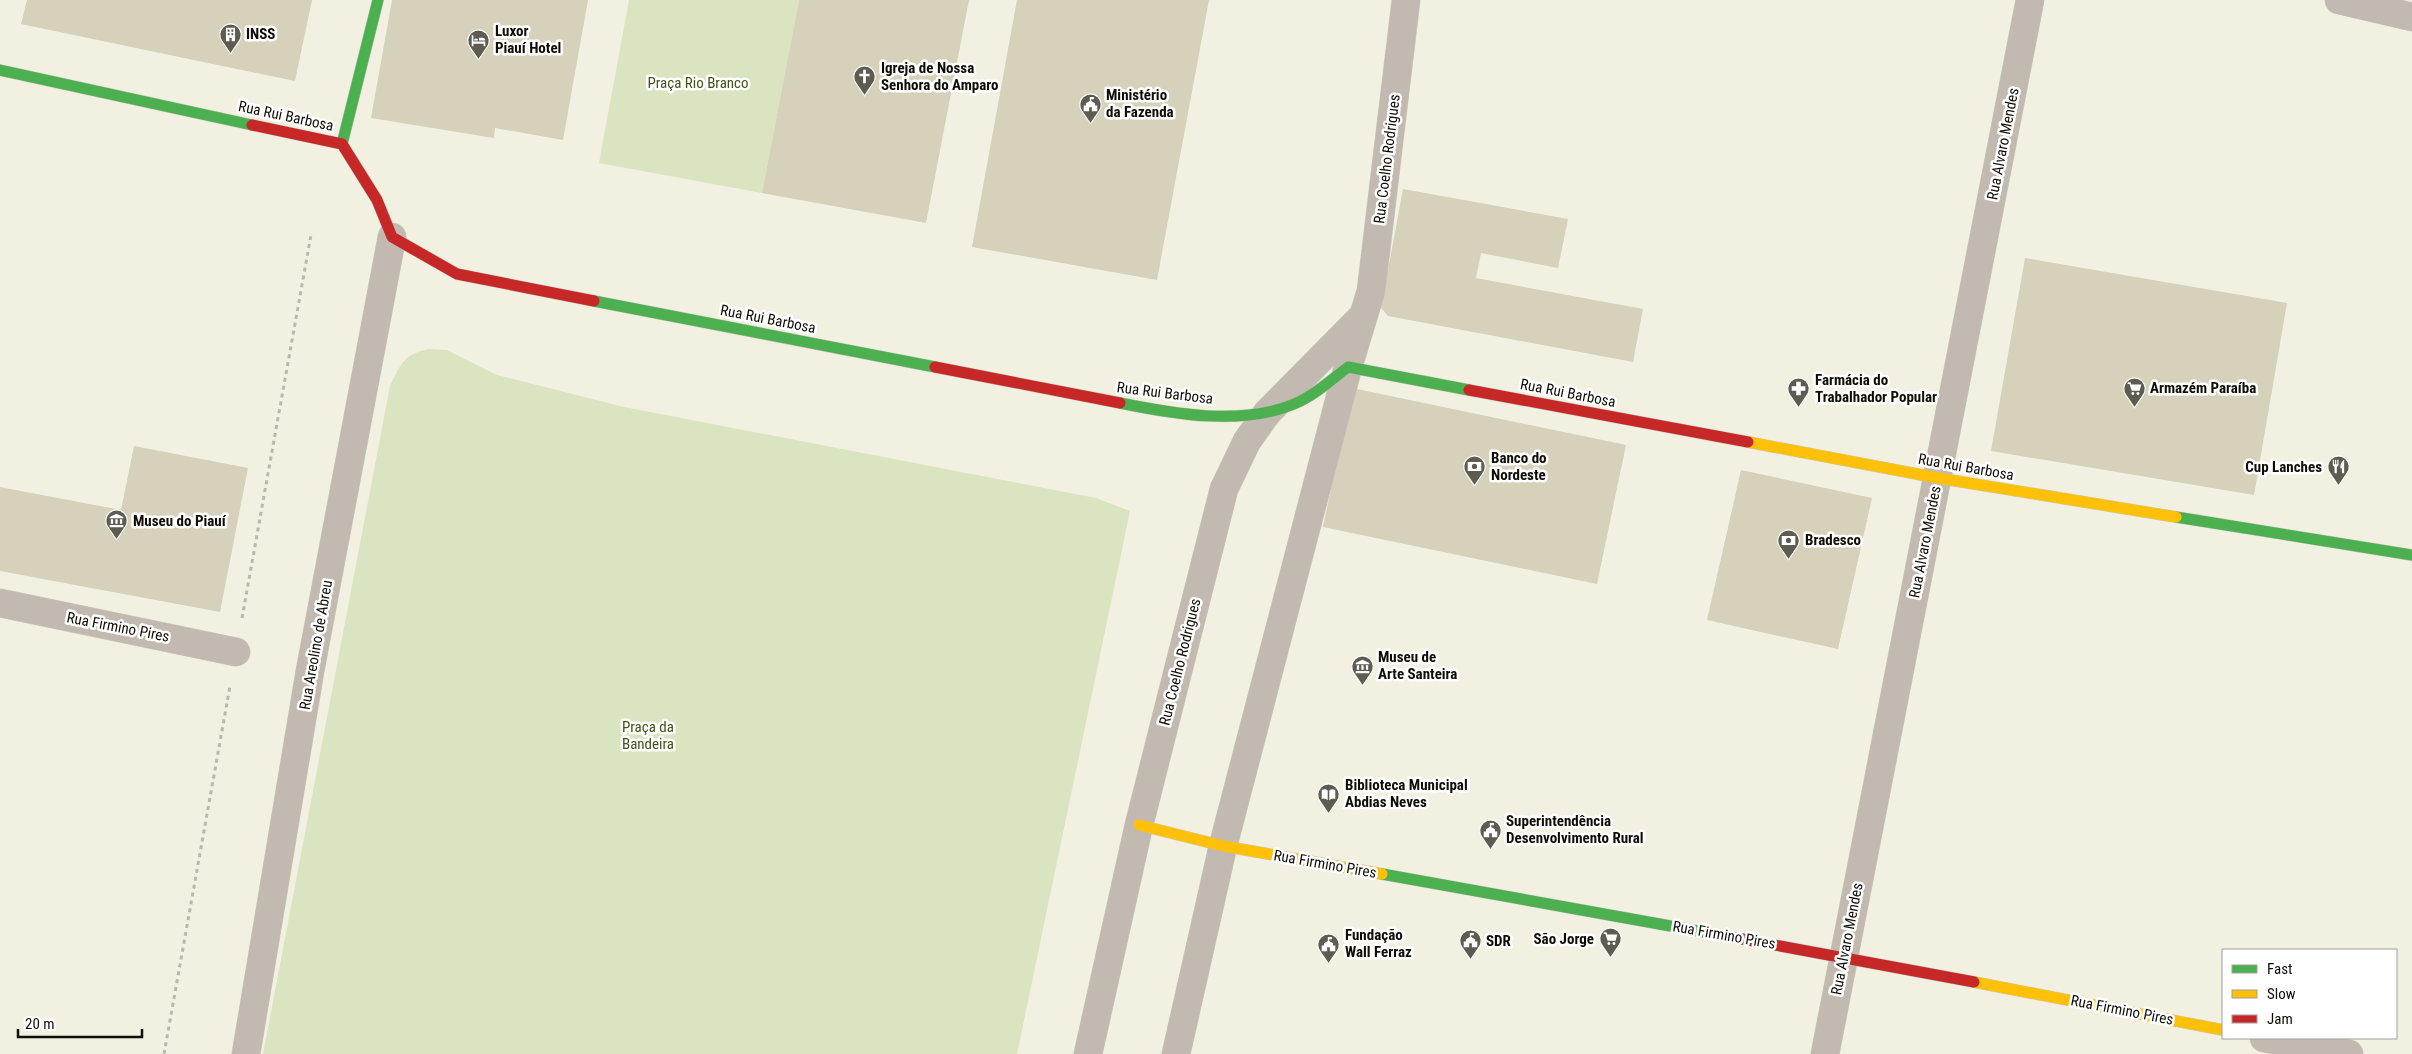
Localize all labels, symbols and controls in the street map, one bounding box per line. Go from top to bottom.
building icon: INSS [218,22,242,53]
place label: Luxor Piauí Hotel [495,22,561,57]
place label: INSS [246,25,275,43]
hotel icon: Luxor Piauí Hotel [467,28,491,59]
place label: Igreja de Nossa Senhora do Amparo [881,59,999,94]
church icon: Igreja de Nossa Senhora do Amparo [853,65,877,96]
park label: Praça Rio Branco [647,74,749,92]
place label: Ministério da Fazenda [1106,86,1174,121]
street label: Rua Alvaro Mendes [1983,86,2023,202]
public building icon: Ministério da Fazenda [1078,92,1102,123]
street label: Rua Coelho Rodrigues [1370,93,1404,225]
street label: Rua Rui Barbosa [237,97,335,135]
street label: Rua Rui Barbosa [719,301,817,337]
place label: Farmácia do Trabalhador Popular [1815,371,1937,406]
street label: Rua Rui Barbosa [1519,375,1617,411]
supermarket icon: Armazém Paraíba [2122,376,2146,407]
pharmacy icon: Farmácia do Trabalhador Popular [1787,377,1811,408]
street label: Rua Rui Barbosa [1116,378,1214,408]
place label: Armazém Paraíba [2150,379,2256,397]
place label: Banco do Nordeste [1491,449,1547,484]
street label: Rua Rui Barbosa [1917,450,2015,484]
bank icon: Banco do Nordeste [1463,455,1487,486]
restaurant icon: Cup Lanches [2326,455,2350,486]
place label: Cup Lanches [2245,458,2322,476]
street label: Rua Alvaro Mendes [1905,484,1945,600]
museum icon: Museu do Piauí [105,509,129,540]
place label: Museu do Piauí [133,512,227,530]
bank icon: Bradesco [1777,528,1801,559]
place label: Bradesco [1805,531,1861,549]
street label: Rua Areolino de Abreu [296,579,336,711]
street label: Rua Coelho Rodrigues [1156,597,1204,727]
street label: Rua Firmino Pires [65,608,171,646]
place label: Museu de Arte Santeira [1378,648,1457,683]
museum icon: Museu de Arte Santeira [1350,654,1374,685]
park label: Praça da Bandeira [622,718,674,753]
place label: Biblioteca Municipal Abdias Neves [1345,776,1468,811]
library icon: Biblioteca Municipal Abdias Neves [1317,782,1341,813]
place label: Superintendência Desenvolvimento Rural [1506,812,1644,847]
public building icon: Superintendência Desenvolvimento Rural [1478,818,1502,849]
street label: Rua Firmino Pires [1272,846,1378,882]
street label: Rua Alvaro Mendes [1827,881,1867,997]
street label: Rua Firmino Pires [1671,917,1777,953]
place label: Fundação Wall Ferraz [1345,926,1412,961]
supermarket icon: São Jorge [1598,927,1622,958]
public building icon: SDR [1458,929,1482,960]
place label: São Jorge [1534,930,1594,948]
public building icon: Fundação Wall Ferraz [1317,932,1341,963]
place label: SDR [1486,932,1511,950]
legend [2222,949,2397,1039]
text: Fast [2267,960,2292,978]
text: Slow [2267,985,2296,1003]
street label: Rua Firmino Pires [2069,991,2175,1029]
scale bar [18,1006,141,1038]
text: Jam [2267,1010,2293,1028]
text: 20 m [25,1015,55,1033]

